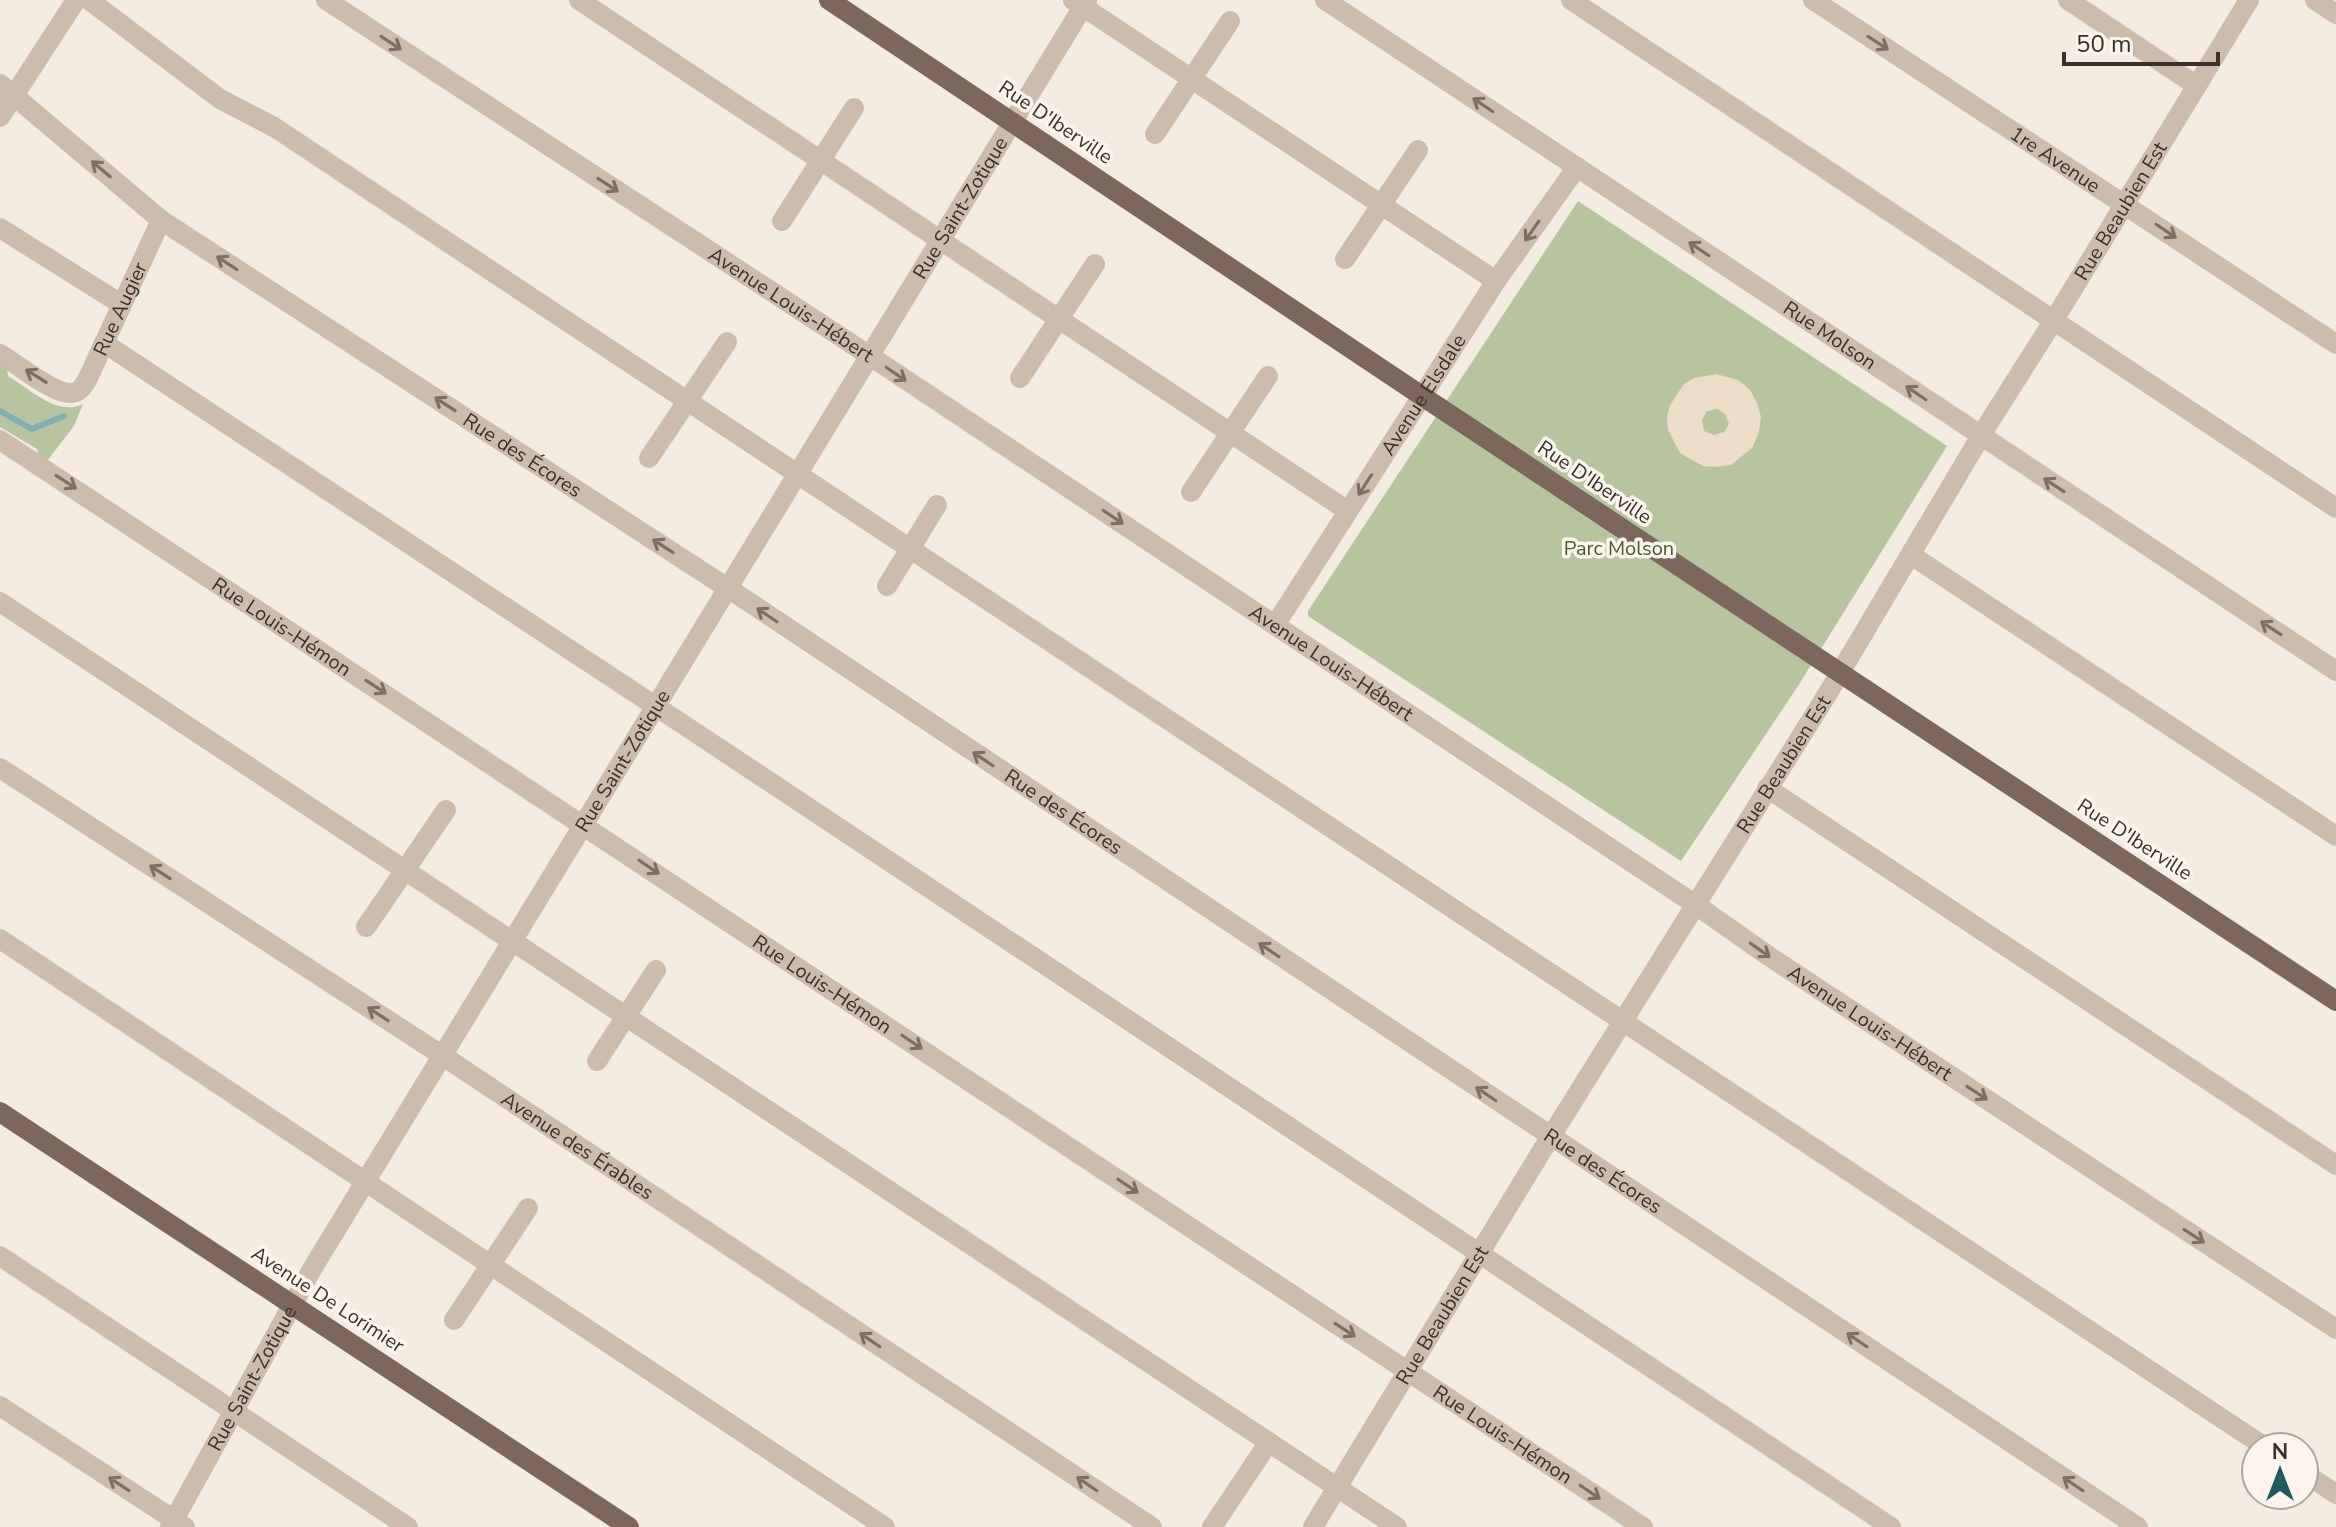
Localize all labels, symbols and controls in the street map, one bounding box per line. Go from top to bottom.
scale bar [2064,16,2218,66]
text: 50 m [2076,28,2132,60]
one-way arrow [379,35,402,51]
one-way arrow [1866,35,1889,51]
street label: Rue D'Iberville [993,74,1118,171]
one-way arrow [1472,97,1495,113]
street label: 1re Avenue [2005,120,2105,199]
street label: Rue Saint-Zotique [907,132,1014,284]
street label: Rue Beaubien Est [2068,136,2174,286]
one-way arrow [92,160,112,178]
one-way arrow [597,177,619,193]
one-way arrow [1524,220,1541,241]
one-way arrow [2155,223,2177,239]
street label: Avenue Louis-Hébert [703,241,880,369]
one-way arrow [1689,241,1711,257]
one-way arrow [216,254,239,270]
street label: Rue Augier [87,258,154,360]
street label: Rue Molson [1778,295,1882,376]
street label: Avenue Elsdale [1375,329,1472,461]
one-way arrow [884,366,907,382]
one-way arrow [25,367,48,383]
one-way arrow [1905,385,1927,402]
one-way arrow [434,396,457,412]
street label: Rue des Écores [458,407,587,504]
street label: Rue D'Iberville [1532,434,1657,531]
one-way arrow [54,474,77,490]
one-way arrow [1356,474,1373,496]
one-way arrow [2043,477,2066,493]
one-way arrow [1101,509,1124,525]
park label: Parc Molson [1564,535,1674,562]
one-way arrow [652,538,674,555]
street label: Rue Louis-Hémon [207,571,357,683]
street label: Avenue Louis-Hébert [1244,599,1419,728]
one-way arrow [756,607,778,623]
one-way arrow [2260,620,2283,636]
one-way arrow [365,679,387,695]
street label: Rue Saint-Zotique [569,685,677,837]
street label: Rue Beaubien Est [1730,690,1838,839]
one-way arrow [973,751,995,767]
street label: Rue des Écores [999,763,1128,861]
street label: Rue D'Iberville [2072,792,2197,887]
one-way arrow [637,859,659,876]
one-way arrow [149,864,172,880]
street label: Rue Louis-Hémon [747,929,897,1040]
one-way arrow [1259,942,1281,958]
one-way arrow [1749,942,1771,958]
street label: Avenue Louis-Hébert [1782,959,1958,1088]
one-way arrow [367,1006,390,1022]
one-way arrow [900,1035,923,1051]
one-way arrow [1965,1085,1988,1101]
street label: Avenue des Érables [496,1086,659,1206]
one-way arrow [1475,1086,1497,1102]
street label: Rue des Écores [1538,1122,1667,1220]
one-way arrow [1117,1178,1139,1194]
one-way arrow [2183,1227,2205,1244]
street label: Avenue De Lorimier [246,1240,409,1359]
street label: Rue Beaubien Est [1390,1240,1495,1390]
street label: Rue Saint-Zotique [201,1301,303,1456]
one-way arrow [1333,1322,1356,1338]
one-way arrow [860,1332,882,1348]
one-way arrow [1846,1332,1869,1348]
street label: Rue Louis-Hémon [1428,1379,1577,1491]
north arrow [2240,1431,2320,1511]
text: N [2272,1437,2288,1467]
one-way arrow [108,1476,131,1492]
one-way arrow [1076,1476,1099,1492]
one-way arrow [2063,1476,2085,1492]
one-way arrow [1578,1484,1601,1500]

